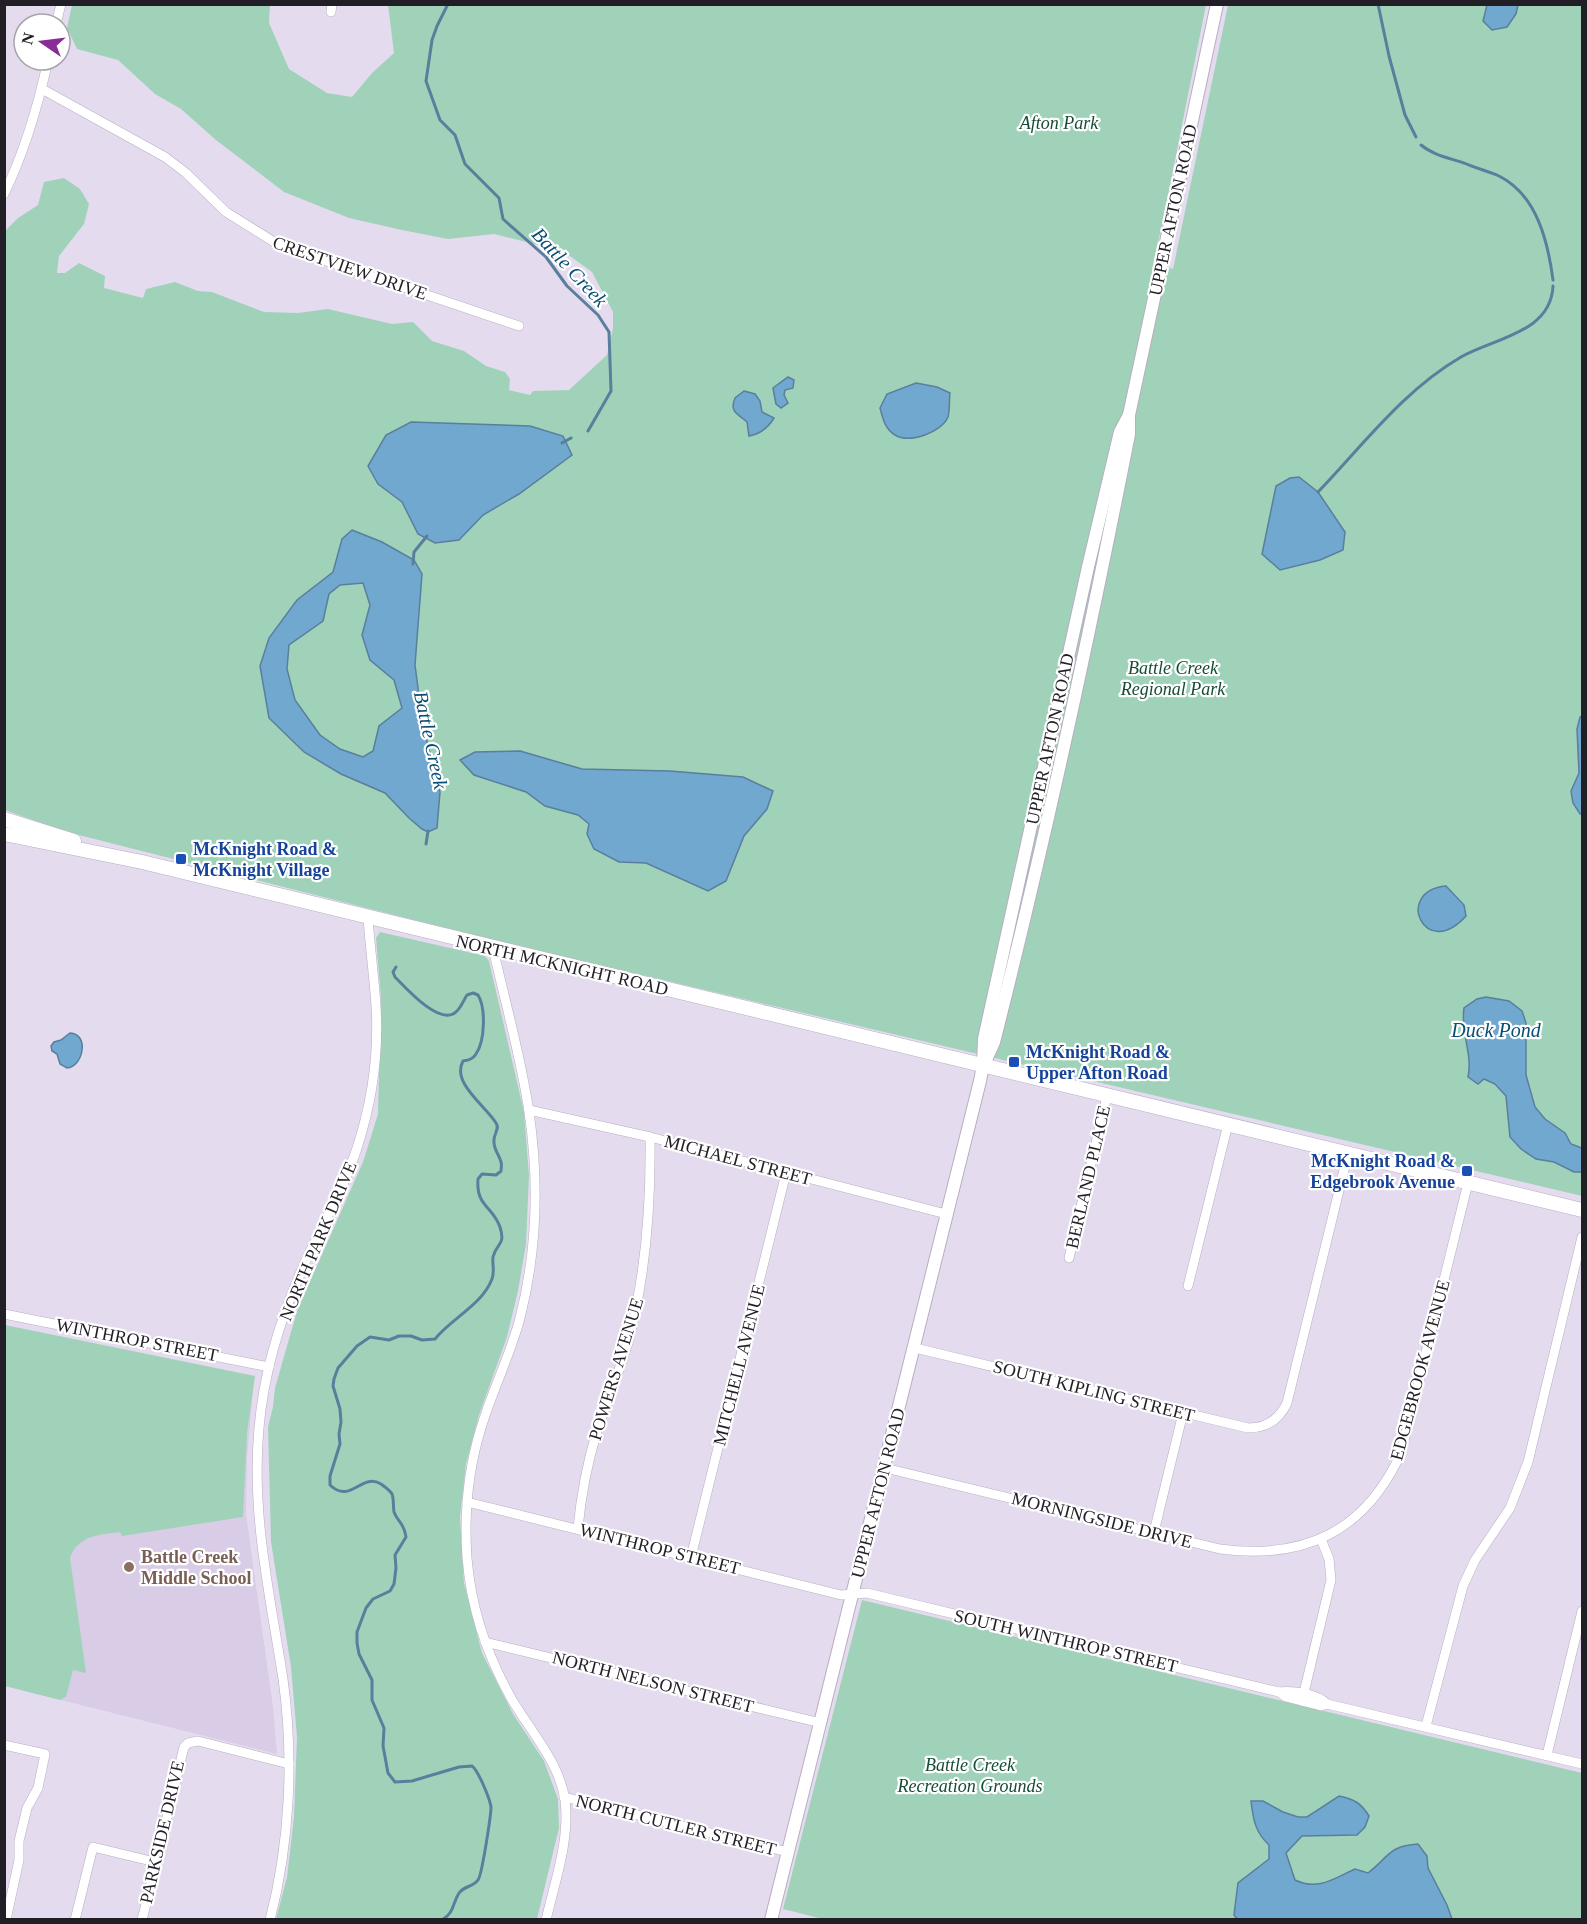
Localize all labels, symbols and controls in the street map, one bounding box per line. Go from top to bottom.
north arrow [12,12,72,72]
text: N [18,30,38,46]
park label: Afton Park [1019,113,1099,133]
street label: UPPER AFTON ROAD [1145,122,1201,298]
water label: Battle Creek [528,223,613,312]
street label: CRESTVIEW DRIVE [270,232,430,304]
street label: UPPER AFTON ROAD [1022,651,1078,827]
park label: Battle Creek Regional Park [1120,658,1226,699]
water label: Battle Creek [410,689,452,792]
place label: McKnight Road & McKnight Village [193,839,337,880]
marker: McKnight Road & McKnight Village [174,852,188,866]
street label: NORTH MCKNIGHT ROAD [454,931,670,999]
water label: Duck Pond [1450,1019,1542,1041]
place label: McKnight Road & Upper Afton Road [1026,1042,1170,1083]
marker: McKnight Road & Upper Afton Road [1007,1055,1021,1069]
street label: BERLAND PLACE [1062,1103,1114,1251]
street label: MICHAEL STREET [662,1131,814,1189]
place label: McKnight Road & Edgebrook Avenue [1310,1151,1455,1192]
street label: NORTH PARK DRIVE [275,1158,361,1324]
marker: McKnight Road & Edgebrook Avenue [1460,1164,1474,1178]
street label: EDGEBROOK AVENUE [1386,1277,1454,1463]
street label: MITCHELL AVENUE [709,1282,769,1448]
street label: POWERS AVENUE [585,1295,647,1443]
street label: WINTHROP STREET [54,1314,220,1366]
street label: SOUTH KIPLING STREET [991,1356,1197,1426]
street label: UPPER AFTON ROAD [847,1406,909,1580]
street label: MORNINGSIDE DRIVE [1010,1488,1194,1552]
street label: WINTHROP STREET [578,1519,742,1579]
place label: Battle Creek Middle School [141,1547,252,1588]
marker: Battle Creek Middle School [122,1560,136,1574]
street label: SOUTH WINTHROP STREET [952,1605,1180,1677]
street label: NORTH NELSON STREET [550,1647,756,1717]
park label: Battle Creek Recreation Grounds [896,1755,1043,1796]
street label: PARKSIDE DRIVE [136,1759,188,1905]
street label: NORTH CUTLER STREET [574,1790,778,1860]

